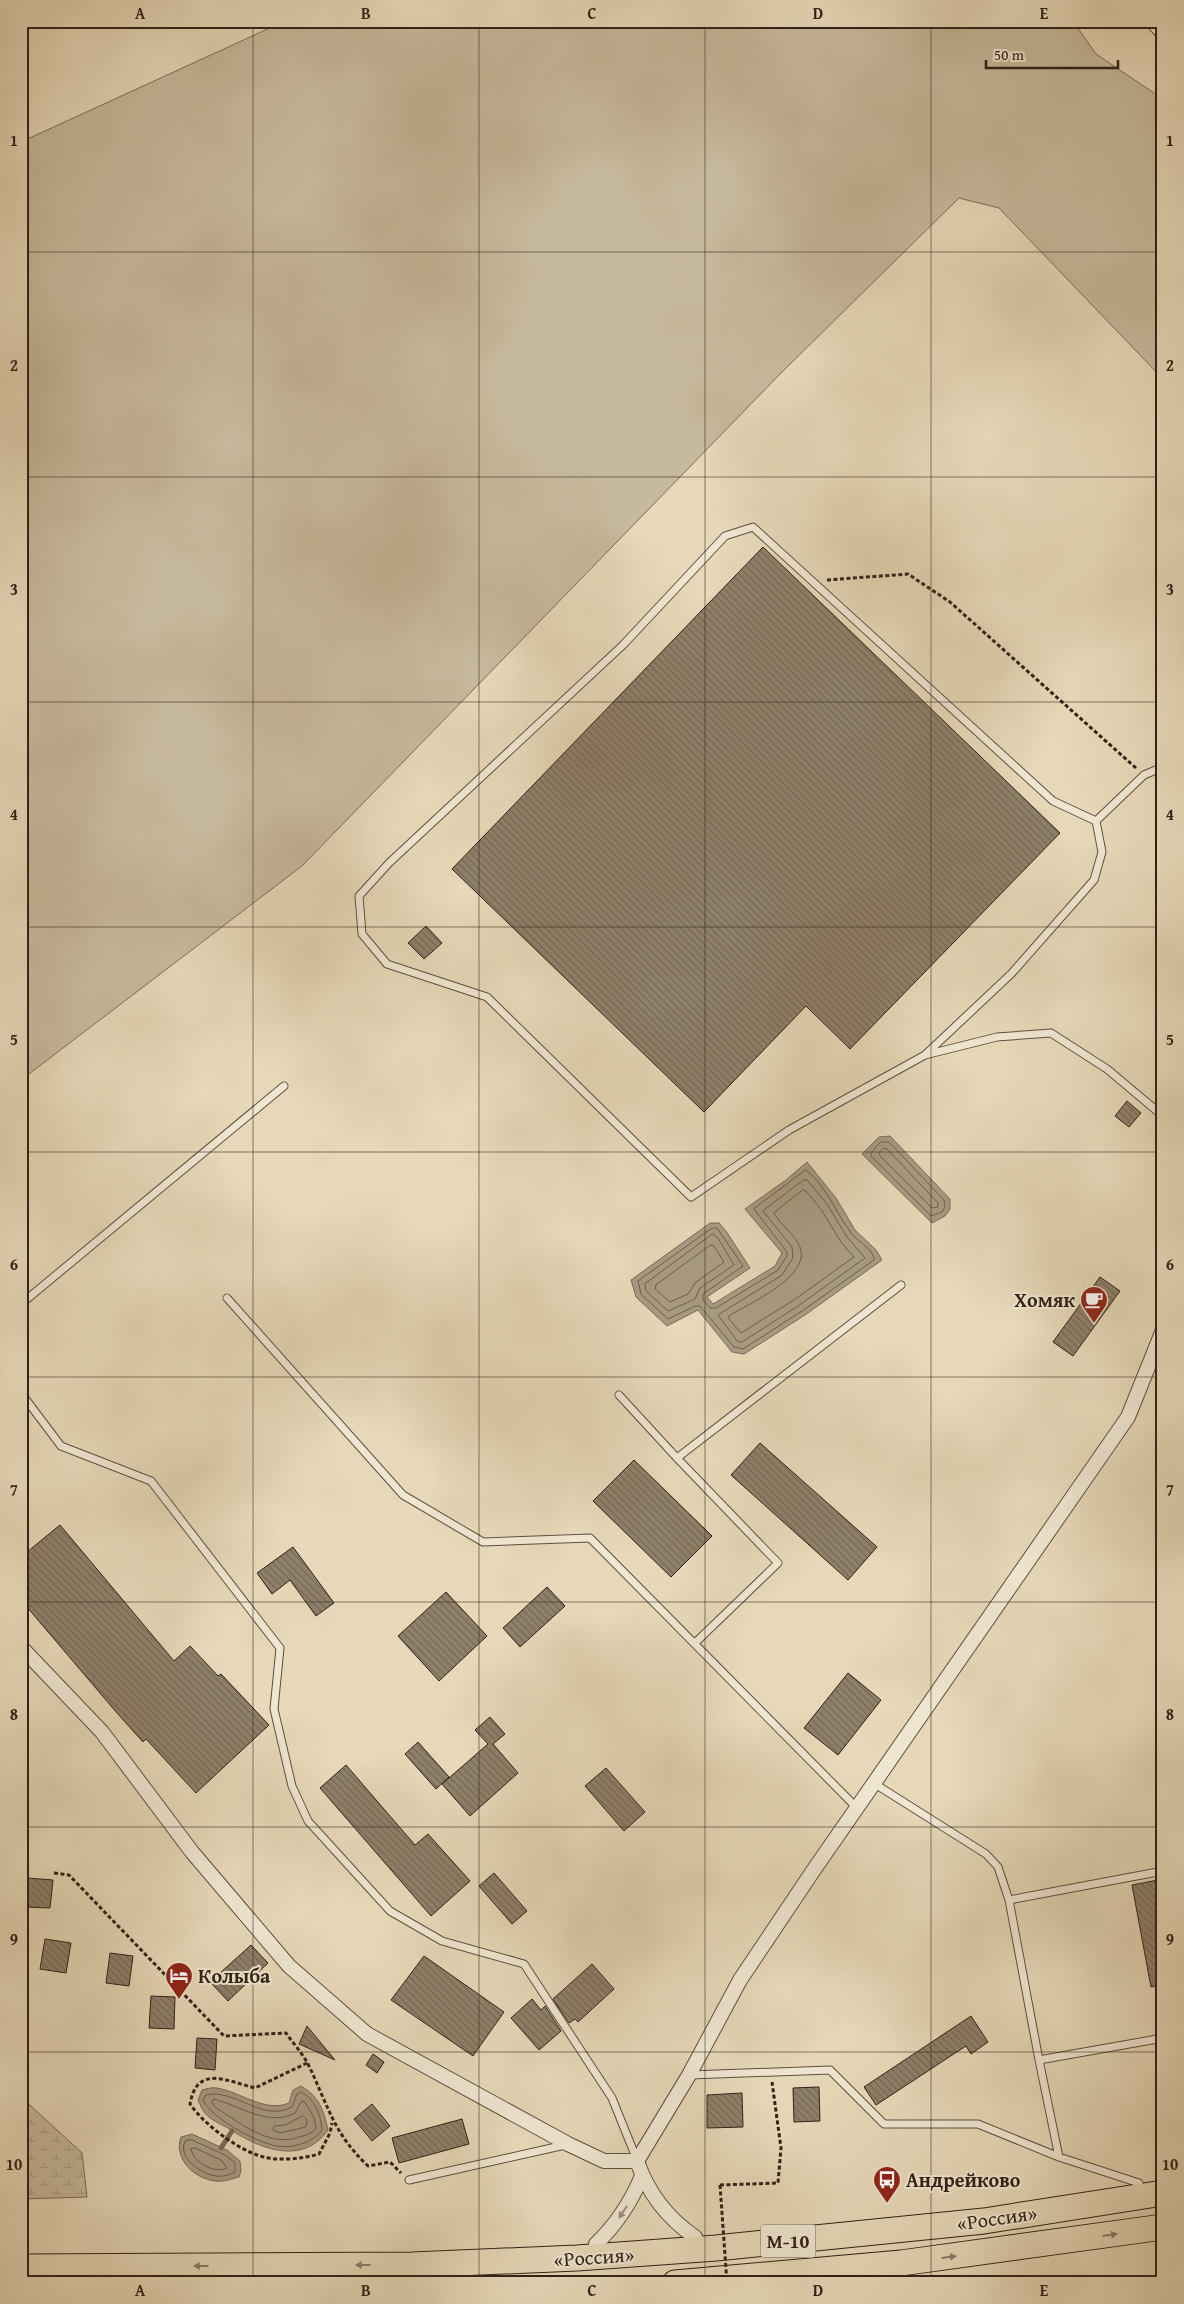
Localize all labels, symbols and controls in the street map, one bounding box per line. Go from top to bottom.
text: A [135,1,146,25]
text: B [361,1,371,25]
text: C [587,1,597,25]
text: D [813,1,823,25]
text: E [1040,1,1049,25]
scale bar [986,38,1119,70]
text: 50 m [994,44,1025,65]
text: 1 [10,128,18,152]
text: 1 [1166,128,1174,152]
text: 2 [10,353,18,377]
text: 2 [1166,353,1174,377]
text: 3 [10,577,18,601]
text: 3 [1166,577,1174,601]
text: 4 [10,802,18,826]
text: 4 [1166,802,1174,826]
text: 5 [10,1027,18,1051]
text: 5 [1166,1027,1174,1051]
text: 6 [10,1252,18,1276]
text: 6 [1166,1252,1174,1276]
place label: Хомяк [1014,1285,1076,1314]
cafe icon: Хомяк [1079,1285,1109,1324]
text: 7 [10,1477,18,1501]
text: 7 [1166,1477,1174,1501]
text: 8 [10,1702,18,1726]
text: 8 [1166,1702,1174,1726]
text: 9 [10,1927,18,1951]
text: 9 [1166,1927,1174,1951]
hotel icon: Колыба [164,1961,194,2000]
place label: Колыба [198,1961,271,1990]
text: 10 [6,2152,22,2176]
text: 10 [1162,2152,1178,2176]
bus stop icon: Андрейково [872,2165,902,2204]
place label: Андрейково [906,2165,1021,2194]
street label: «Россия» [955,2198,1039,2237]
one-way arrow [618,2206,628,2219]
road number: М-10 [760,2224,816,2258]
one-way arrow [1103,2230,1119,2238]
street label: «Россия» [553,2239,635,2274]
one-way arrow [942,2253,958,2261]
one-way arrow [355,2261,371,2269]
one-way arrow [192,2262,208,2270]
text: A [135,2278,146,2302]
text: B [361,2278,371,2302]
text: C [587,2278,597,2302]
text: D [813,2278,823,2302]
text: E [1040,2278,1049,2302]

